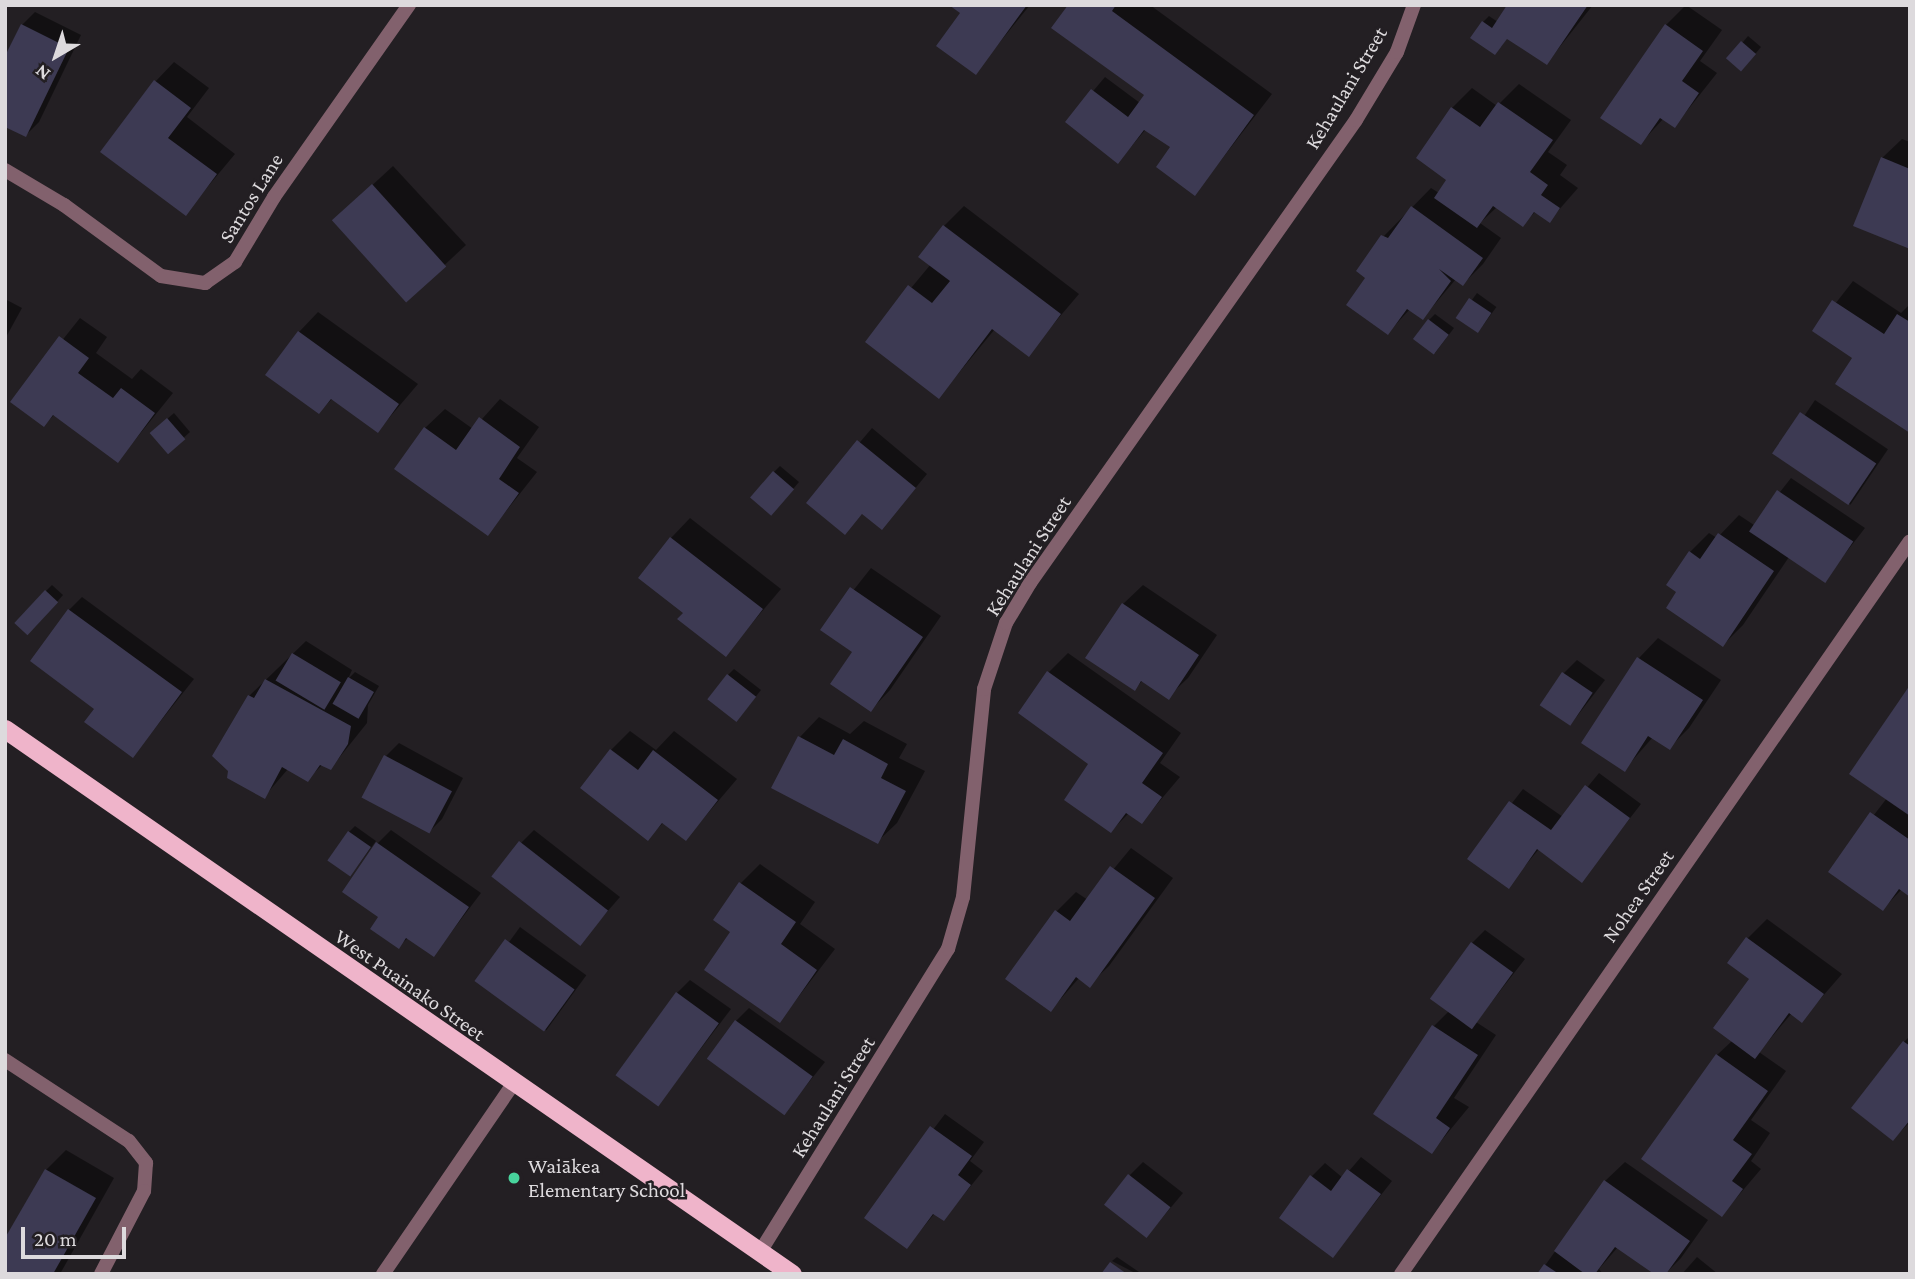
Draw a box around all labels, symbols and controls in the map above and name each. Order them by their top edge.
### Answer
north arrow [21,21,91,91]
street label: Kehaulani Street [1300,22,1392,154]
text: N [31,60,54,85]
street label: Santos Lane [214,149,288,247]
street label: Kehaulani Street [980,491,1076,621]
street label: Nohea Street [1597,845,1679,947]
street label: West Puainako Street [330,924,490,1046]
street label: Kehaulani Street [786,1032,880,1162]
place label: Waiākea Elementary School [528,1153,685,1203]
marker: Waiākea Elementary School [506,1170,522,1186]
scale bar [24,1212,130,1256]
text: 20 m [34,1227,77,1251]

